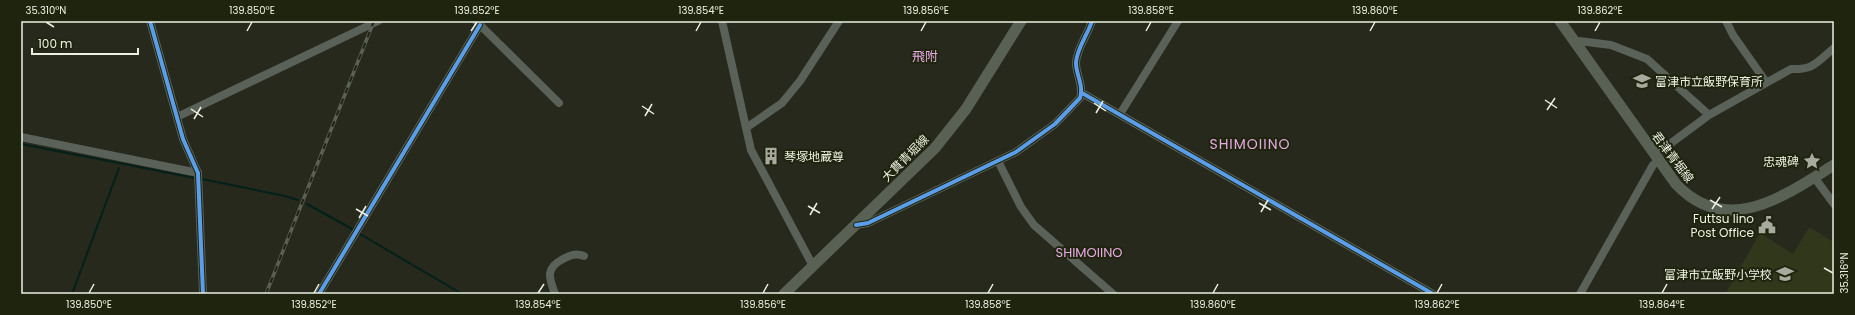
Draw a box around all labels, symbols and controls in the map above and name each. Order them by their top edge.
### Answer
text: 35.310°N [26,3,66,18]
text: 139.850°E [229,3,275,18]
text: 139.852°E [454,3,500,18]
text: 139.854°E [678,3,724,18]
text: 139.856°E [903,3,949,18]
text: 139.858°E [1128,3,1174,18]
text: 139.860°E [1352,3,1398,18]
text: 139.862°E [1577,3,1623,18]
scale bar [32,30,138,56]
text: 100 m [38,35,72,52]
district label: 飛附 [912,47,938,66]
school or university icon: 富津市立飯野保育所 [1632,71,1652,91]
place label: 富津市立飯野保育所 [1655,73,1763,90]
street label: 君津青堀線 [1648,128,1698,186]
street label: 大貫青堀線 [878,131,932,185]
district label: SHIMOIINO [1209,134,1291,154]
building icon: 琴塚地蔵尊 [761,146,781,166]
place label: 琴塚地蔵尊 [784,148,844,165]
place icon: 忠魂碑 [1802,151,1822,171]
place label: 忠魂碑 [1763,153,1799,170]
place label: Futtsu Iino Post Office [1691,210,1754,241]
public building icon: Futtsu Iino Post Office [1757,215,1777,235]
district label: SHIMOIINO [1056,243,1123,262]
text: 35.316°N [1837,253,1852,293]
school or university icon: 富津市立飯野小学校 [1775,264,1795,284]
place label: 富津市立飯野小学校 [1664,266,1772,283]
text: 139.850°E [66,297,112,312]
text: 139.852°E [291,297,337,312]
text: 139.854°E [515,297,561,312]
text: 139.856°E [740,297,786,312]
text: 139.858°E [965,297,1011,312]
text: 139.860°E [1190,297,1236,312]
text: 139.862°E [1414,297,1460,312]
text: 139.864°E [1639,297,1685,312]

